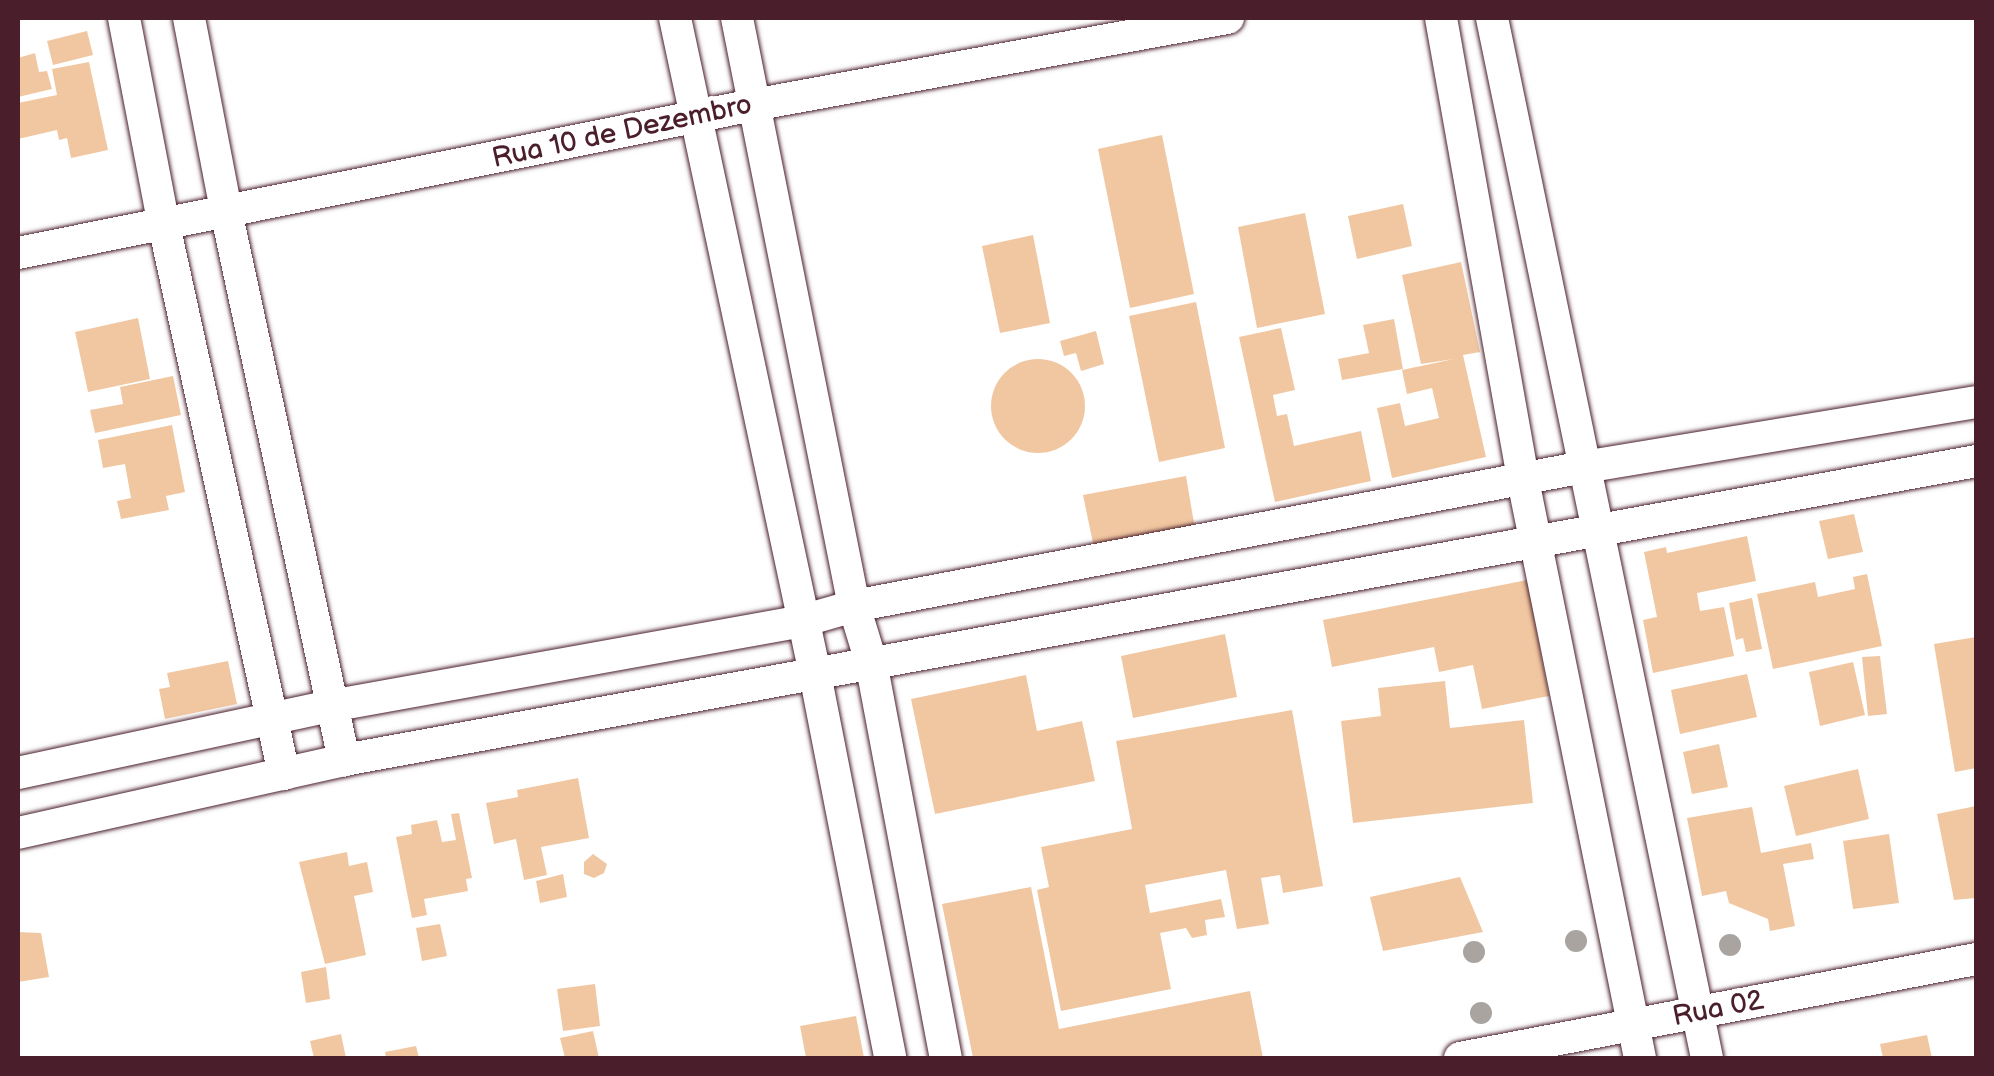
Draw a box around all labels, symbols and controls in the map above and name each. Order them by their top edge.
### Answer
street label: Rua 10 de Dezembro [489,88,755,176]
street label: Rua 02 [1670,984,1766,1034]

